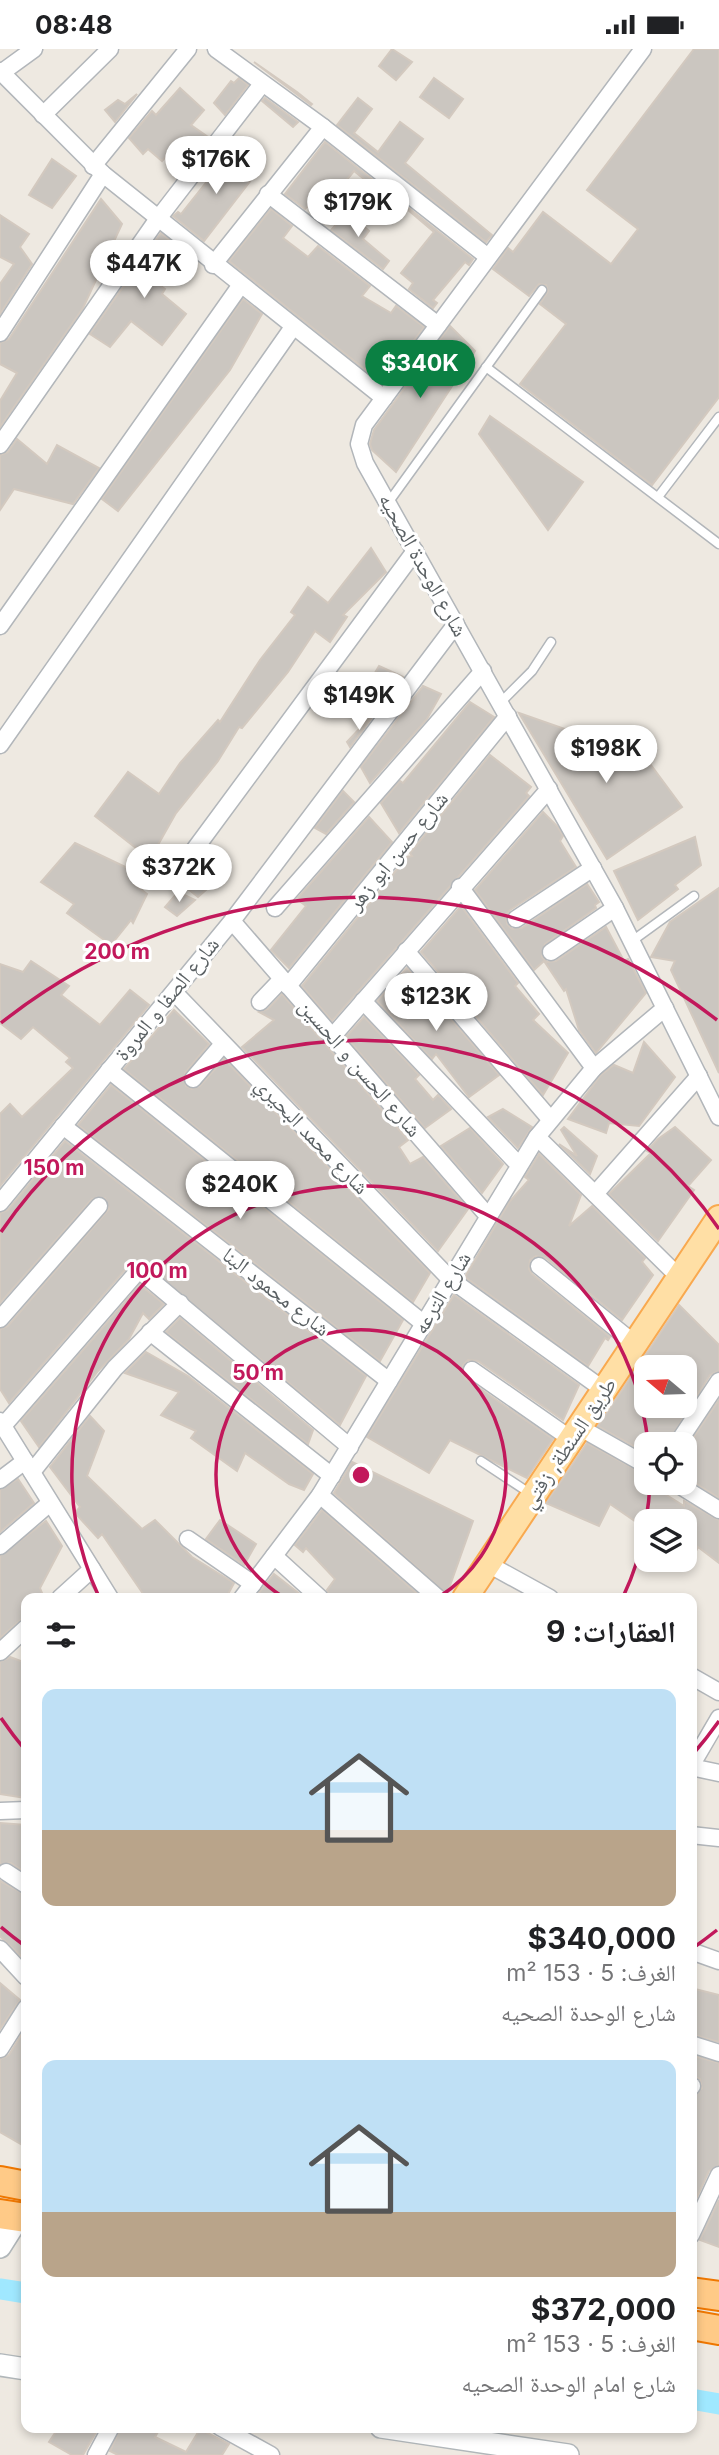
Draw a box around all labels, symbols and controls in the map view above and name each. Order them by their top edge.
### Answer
text: 08:48 [35,9,113,40]
pin: $176K [167,137,265,196]
text: $176K [181,145,251,173]
pin: $179K [309,179,407,239]
text: $179K [323,188,393,216]
pin: $447K [95,240,193,300]
text: $447K [106,249,182,277]
pin: $340K [371,341,469,400]
text: $340K [381,349,459,377]
street label: شارع الوحدة الصحيه [373,489,473,641]
pin: $149K [310,673,408,732]
text: $149K [323,681,395,709]
pin: $198K [557,725,655,785]
text: $198K [570,734,642,762]
street label: شارع حسن ابو زهر [342,786,454,916]
pin: $372K [130,845,228,904]
text: $372K [142,853,216,881]
street label: شارع الصفا و المروة [109,932,225,1066]
text: 200 m [84,939,150,964]
pin: $123K [387,974,485,1033]
text: $123K [401,982,471,1010]
street label: شارع الحسن و الحسين [293,994,427,1142]
street label: شارع محمد البحيري [247,1072,374,1202]
text: 150 m [24,1155,84,1180]
pin: $240K [191,1161,289,1221]
text: $240K [202,1170,278,1198]
street label: شارع محمود البنا [217,1242,335,1342]
street label: شارع الترعه [407,1247,477,1339]
text: 100 m [126,1258,188,1283]
north arrow [634,1355,696,1417]
map controls [634,1355,697,1572]
text: 50 m [232,1360,284,1385]
street label: طريق السنطة, زفتي [516,1373,625,1515]
button: locate [634,1432,697,1495]
centre of rings [349,1463,373,1487]
button: layers [634,1509,697,1572]
text: العقارات: 9 [546,1613,676,1649]
icon: filters [42,1616,80,1654]
icon: home [296,1735,422,1861]
text: $340,000 [528,1920,676,1956]
text: الغرف: 5 · 153 m² [506,1959,676,1987]
text: شارع الوحدة الصحيه [501,1999,676,2027]
icon: home [296,2106,422,2232]
text: $372,000 [531,2291,676,2327]
text: الغرف: 5 · 153 m² [506,2330,676,2358]
text: شارع امام الوحدة الصحيه [462,2370,676,2398]

